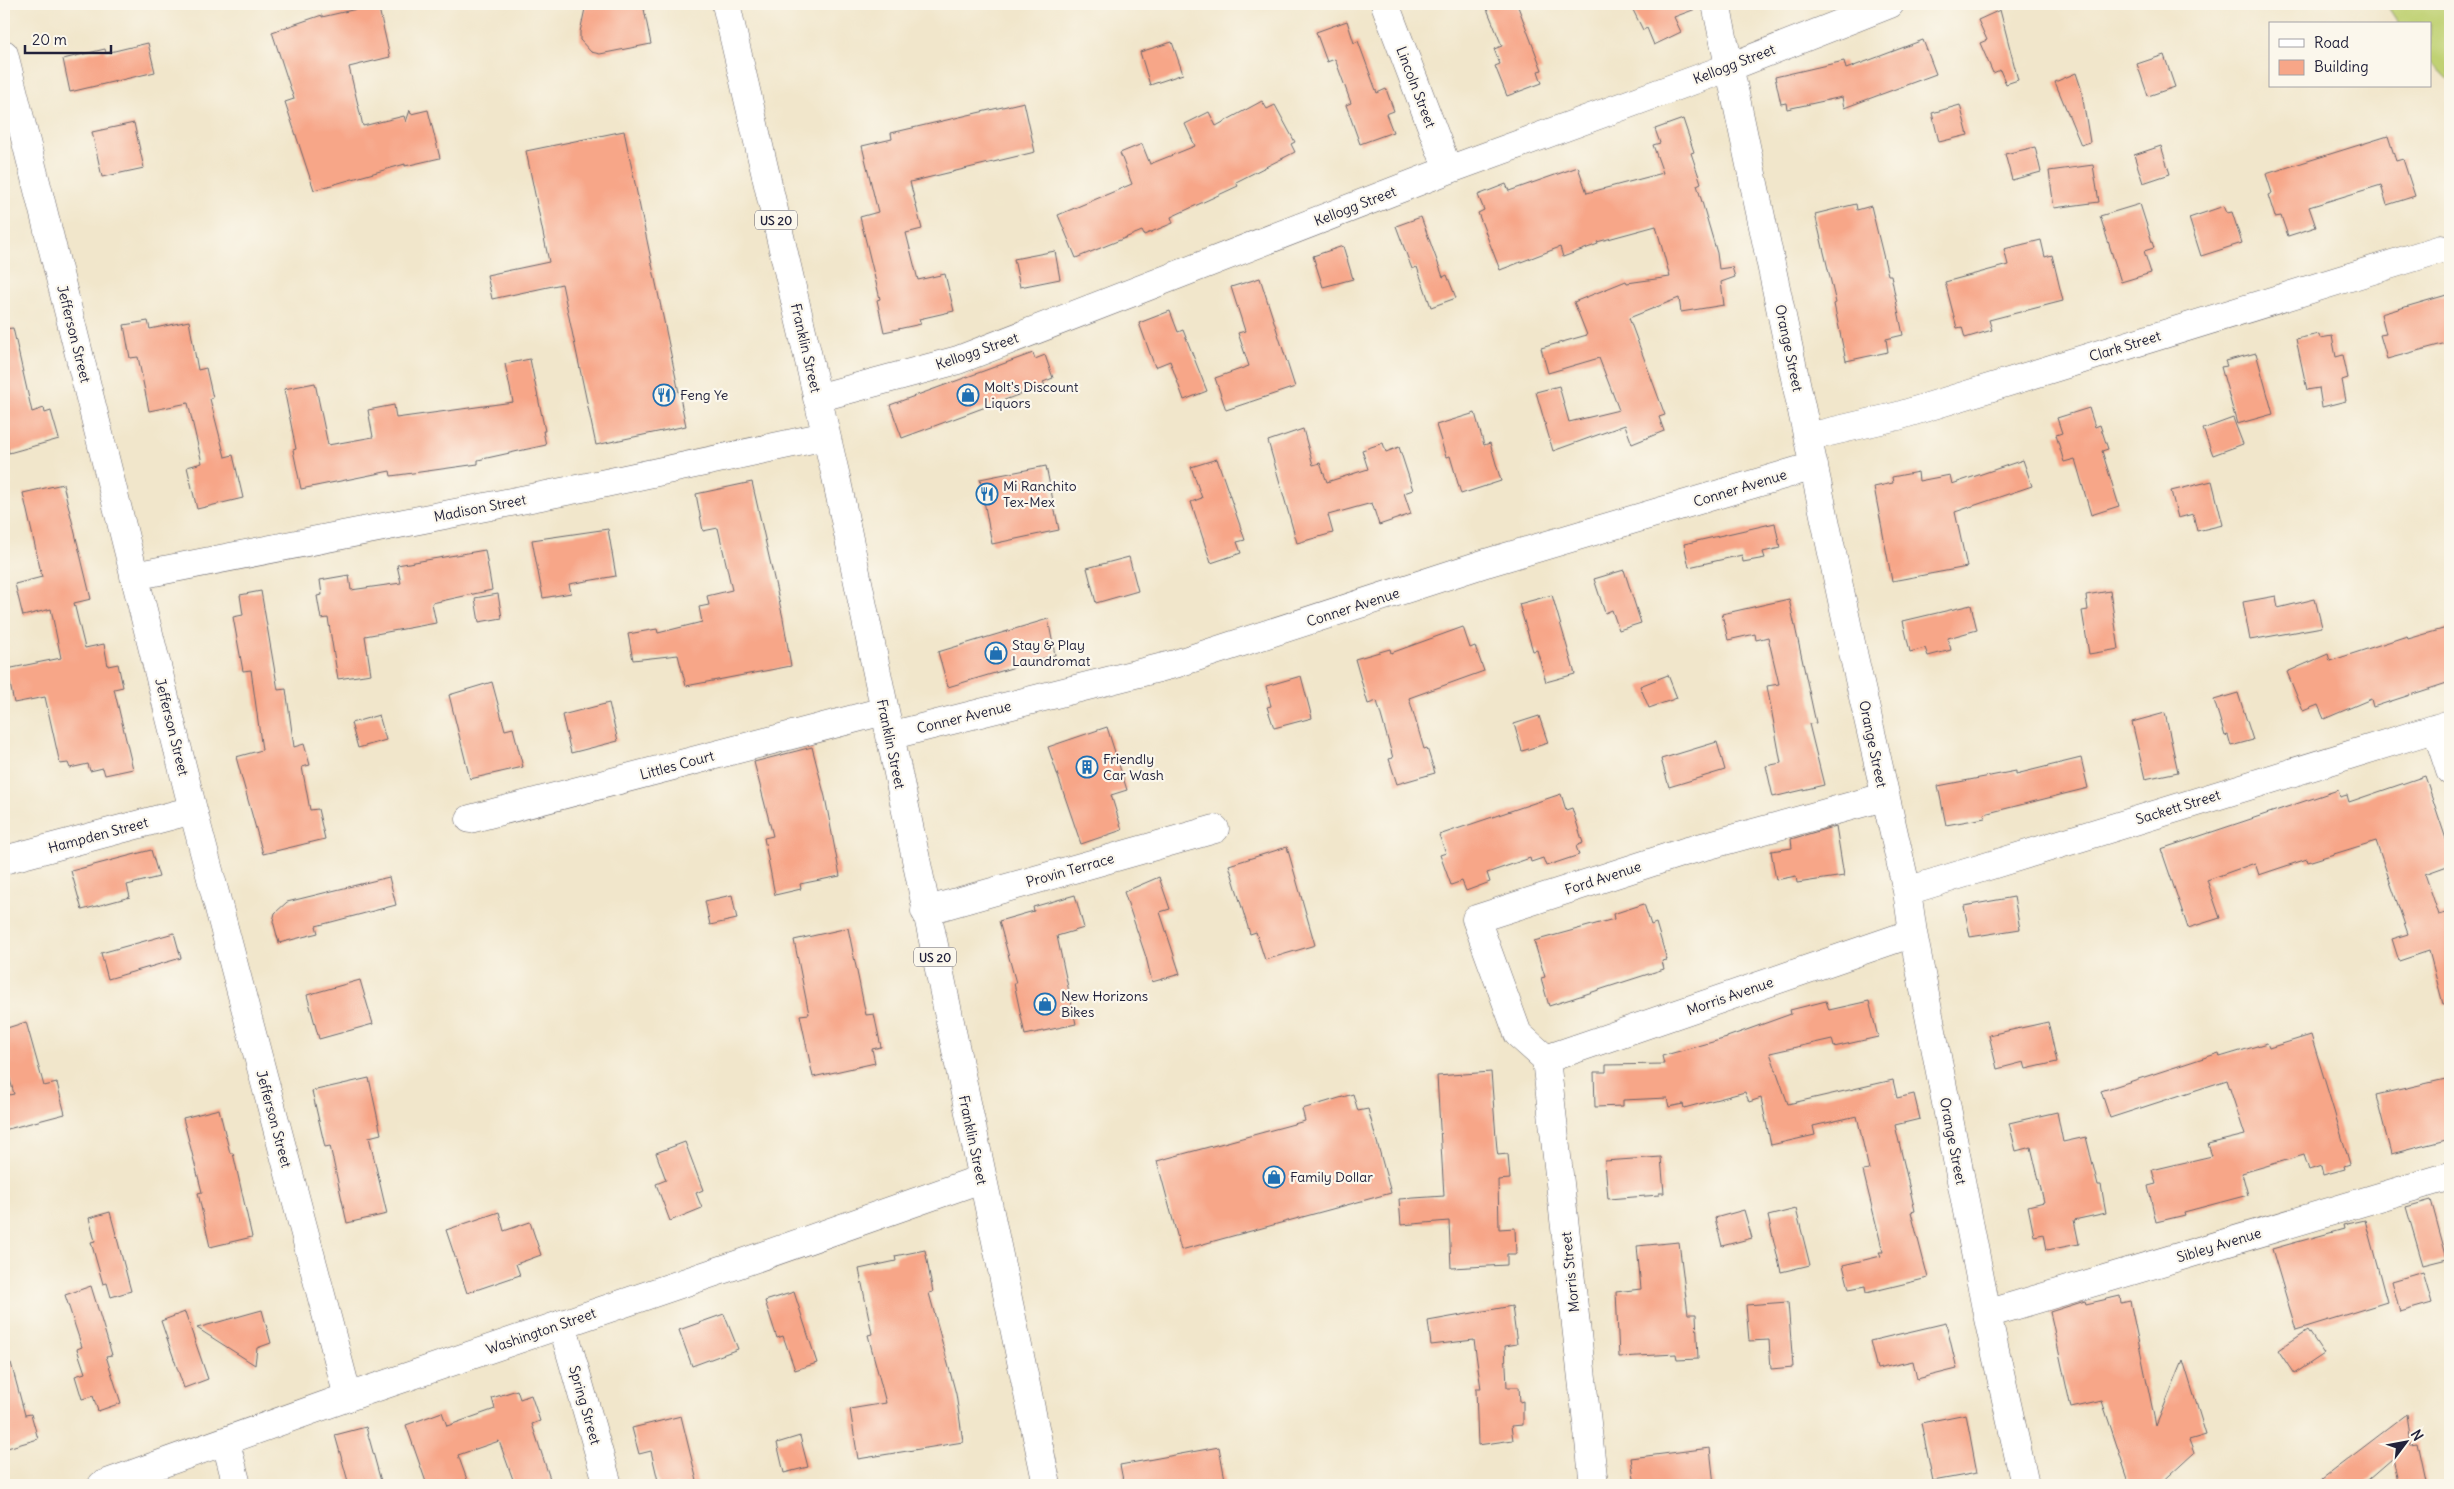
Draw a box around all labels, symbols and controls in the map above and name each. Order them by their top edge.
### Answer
scale bar [25,22,111,54]
legend [2269,22,2432,88]
text: 20 m [32,30,67,49]
text: Road [2314,33,2349,52]
street label: Kellogg Street [1690,40,1778,88]
street label: Lincoln Street [1392,44,1440,130]
text: Building [2314,57,2369,76]
street label: Kellogg Street [1311,182,1399,230]
road number: US 20 [755,210,797,230]
street label: Jefferson Street [53,283,95,385]
street label: Franklin Street [787,302,825,395]
street label: Orange Street [1771,303,1807,393]
street label: Clark Street [2087,327,2163,365]
street label: Kellogg Street [933,328,1021,374]
place label: Molt's Discount Liquors [984,378,1079,412]
restaurant icon: Feng Ye [652,383,676,407]
shop icon: Molt's Discount Liquors [956,383,980,407]
place label: Feng Ye [680,386,728,404]
street label: Conner Avenue [1691,465,1789,511]
place label: Mi Ranchito Tex-Mex [1003,477,1077,511]
restaurant icon: Mi Ranchito Tex-Mex [975,482,999,506]
street label: Madison Street [432,490,528,526]
street label: Conner Avenue [1304,584,1402,630]
place label: Stay & Play Laundromat [1012,636,1091,670]
shop icon: Stay & Play Laundromat [984,641,1008,665]
street label: Jefferson Street [151,676,193,778]
street label: Conner Avenue [915,697,1013,737]
street label: Franklin Street [873,698,909,791]
street label: Orange Street [1855,699,1891,789]
street label: Littles Court [638,746,716,784]
place label: Friendly Car Wash [1103,750,1164,784]
building icon: Friendly Car Wash [1075,755,1099,779]
street label: Sackett Street [2134,786,2223,828]
street label: Hampden Street [46,813,150,857]
street label: Provin Terrace [1024,849,1116,891]
street label: Ford Avenue [1563,857,1643,899]
road number: US 20 [914,948,956,966]
street label: Morris Avenue [1684,973,1776,1019]
place label: New Horizons Bikes [1061,987,1148,1021]
shop icon: New Horizons Bikes [1033,992,1057,1016]
street label: Jefferson Street [252,1068,296,1170]
street label: Franklin Street [955,1094,991,1187]
street label: Orange Street [1936,1096,1970,1186]
shop icon: Family Dollar [1262,1165,1286,1189]
place label: Family Dollar [1290,1168,1373,1186]
street label: Sibley Avenue [2175,1224,2263,1266]
street label: Morris Street [1557,1231,1583,1313]
street label: Washington Street [484,1304,599,1358]
street label: Spring Street [565,1363,605,1447]
north arrow [2382,1416,2432,1466]
text: N [2407,1426,2427,1444]

